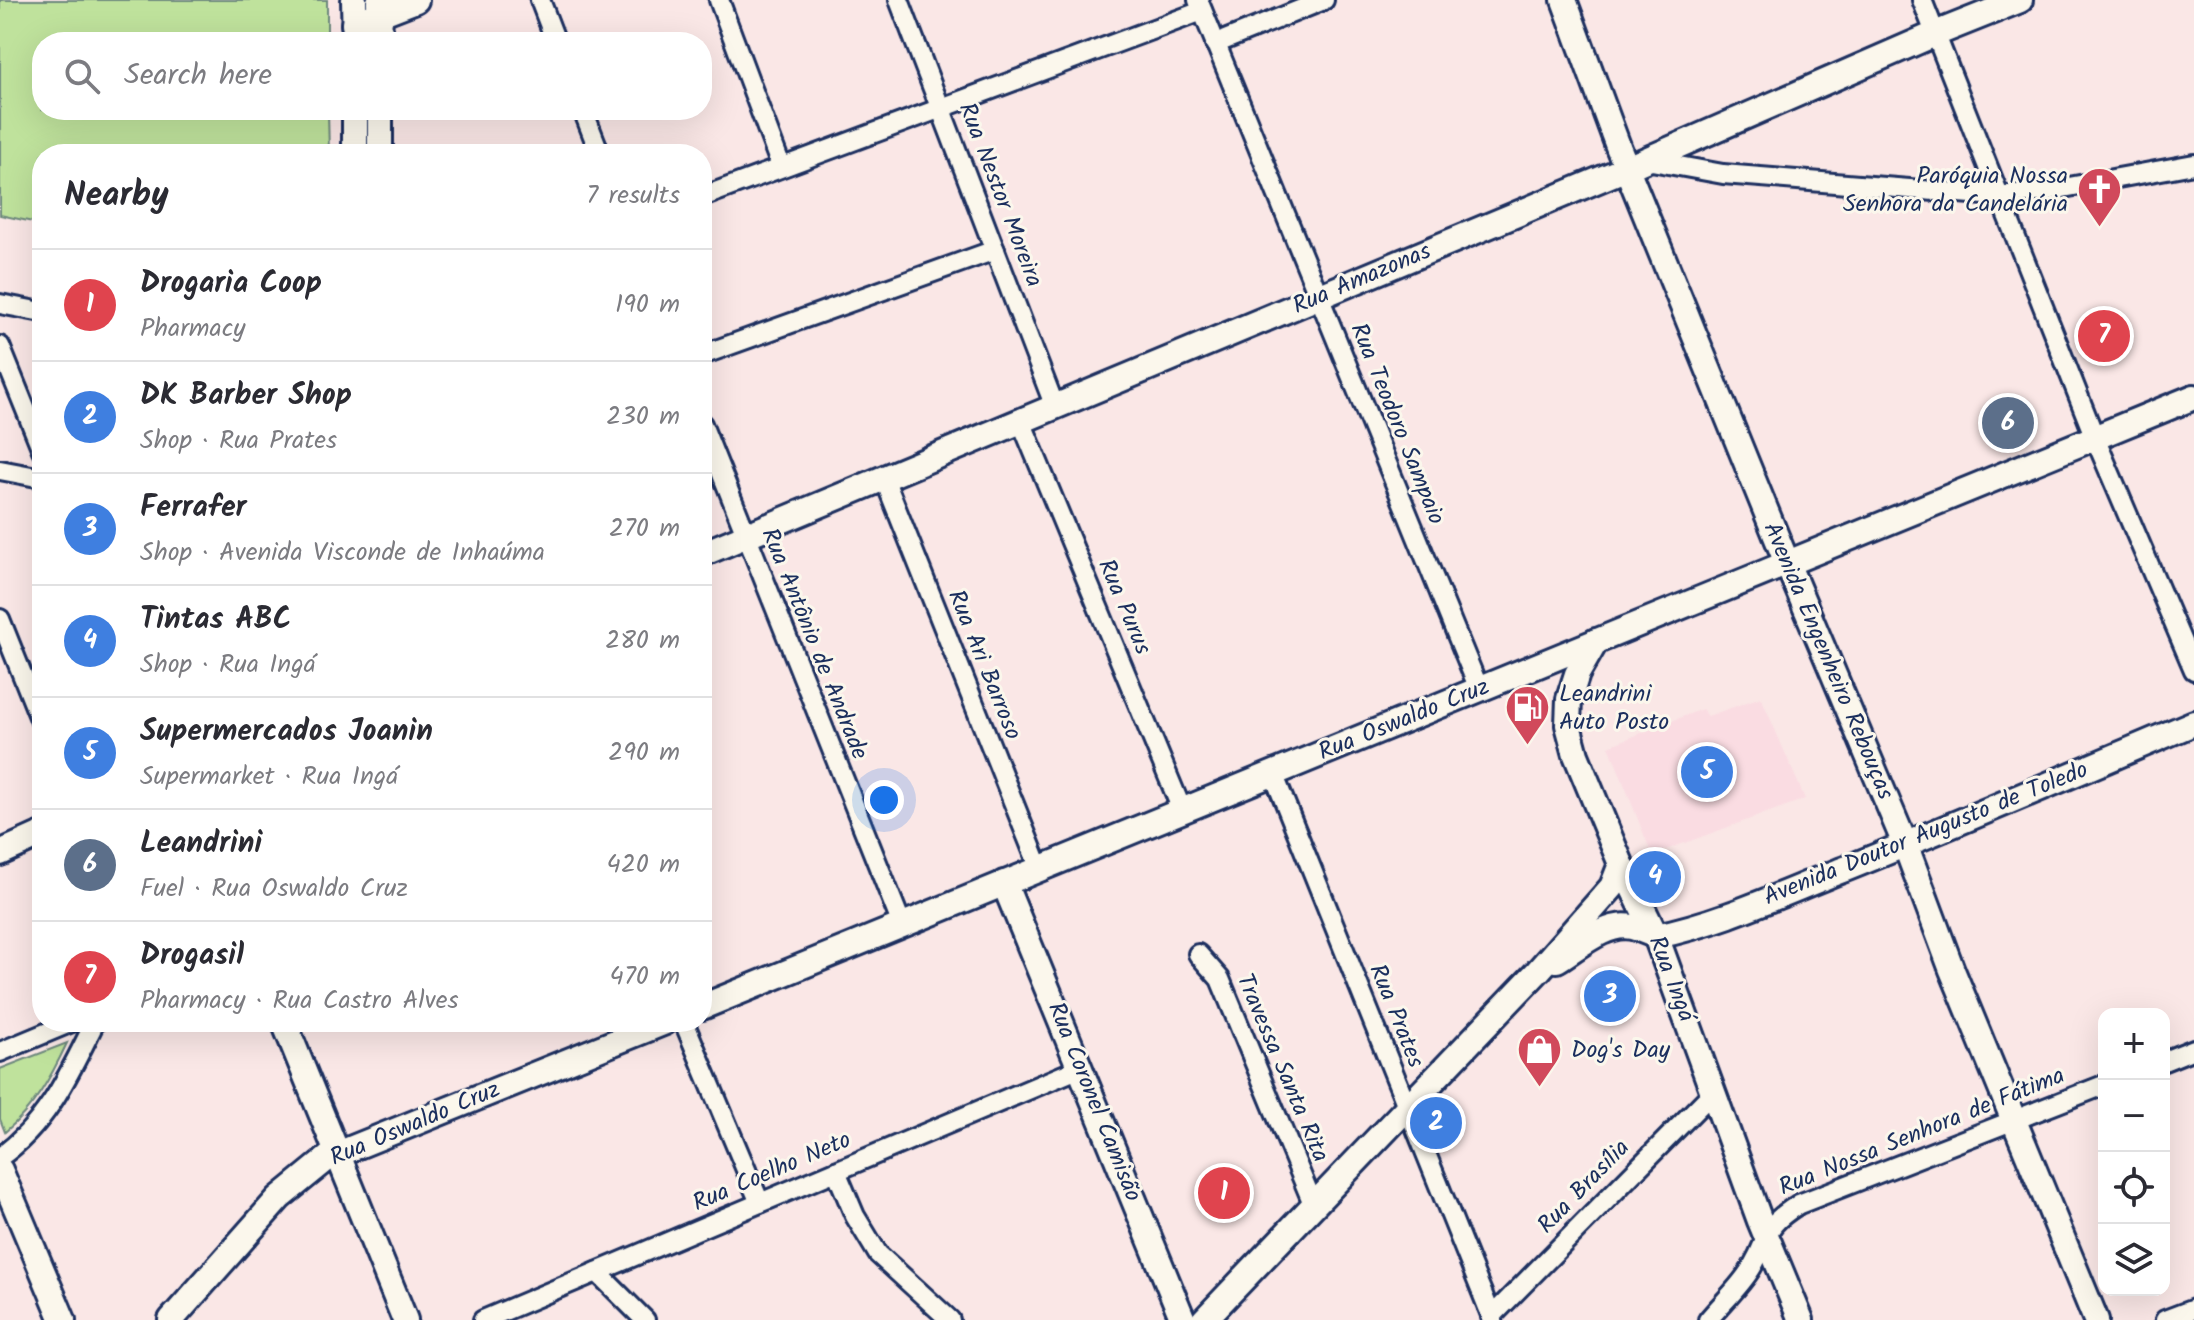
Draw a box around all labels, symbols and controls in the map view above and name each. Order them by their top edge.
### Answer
search box [32,32,712,120]
text: Search here [124,52,272,100]
icon: search [60,54,104,98]
street label: Rua Nestor Moreira [947,97,1053,293]
place label: Paróquia Nossa Senhora da Candelária [1843,157,2068,224]
church icon: Paróquia Nossa Senhora da Candelária [2075,166,2123,229]
text: Nearby [64,169,169,223]
text: 7 results [586,175,680,217]
street label: Rua Amazonas [1287,232,1437,326]
text: Drogaria Coop [140,260,322,308]
text: 1 [86,284,94,326]
text: 190 m [615,284,680,326]
pin: 7 [2078,306,2130,366]
text: Pharmacy [140,308,246,350]
street label: Rua Teodoro Sampaio [1339,317,1455,531]
text: DK Barber Shop [140,372,352,420]
pin: 6 [1982,393,2034,453]
text: 2 [82,396,98,438]
text: 230 m [606,396,680,438]
text: Shop · Rua Prates [140,420,337,462]
text: Ferrafer [140,484,246,532]
text: 3 [83,508,97,550]
text: 270 m [609,508,680,550]
street label: Avenida Engenheiro Rebouças [1752,516,1904,806]
street label: Rua Antônio de Andrade [750,522,878,766]
text: Shop · Avenida Visconde de Inhaúma [140,532,545,574]
street label: Rua Purus [1086,553,1162,661]
street label: Rua Ari Barroso [936,584,1032,746]
text: Tintas ABC [140,596,291,644]
text: 4 [83,620,97,662]
text: 280 m [605,620,680,662]
text: Shop · Rua Ingá [140,644,316,686]
street label: Rua Oswaldo Cruz [1313,668,1495,772]
place label: Leandrini Auto Posto [1559,675,1669,742]
fuel station icon: Leandrini Auto Posto [1504,684,1552,747]
text: Supermercados Joanin [140,708,433,756]
text: 5 [83,732,97,774]
text: 290 m [608,732,680,774]
pin: 5 [1681,742,1733,802]
street label: Avenida Doutor Augusto de Toledo [1758,751,2094,917]
text: Supermarket · Rua Ingá [140,756,398,798]
your location [864,780,904,820]
text: Leandrini [140,820,262,868]
text: 6 [83,844,97,886]
text: 420 m [606,844,680,886]
pin: 4 [1629,847,1681,907]
text: Fuel · Rua Oswaldo Cruz [140,868,408,910]
street label: Rua Ingá [1637,930,1706,1030]
text: Drogasil [140,932,244,980]
text: 7 [84,956,96,998]
text: 470 m [610,956,680,998]
street label: Rua Prates [1358,958,1434,1074]
pin: 3 [1584,966,1636,1026]
street label: Travessa Santa Rita [1225,968,1339,1168]
text: Pharmacy · Rua Castro Alves [140,980,458,1022]
street label: Rua Coronel Camisão [1036,996,1152,1208]
map controls [2098,1008,2170,1296]
button: + [2098,1008,2170,1080]
shop icon: Dog's Day [1516,1026,1564,1089]
place label: Dog's Day [1571,1031,1671,1070]
street label: Rua Nossa Senhora de Fátima [1773,1057,2071,1207]
street label: Rua Oswaldo Cruz [324,1071,506,1177]
button: − [2098,1080,2170,1152]
pin: 2 [1410,1093,1462,1153]
street label: Rua Coelho Neto [687,1121,857,1223]
street label: Rua Brasília [1528,1130,1640,1244]
button: locate [2098,1152,2170,1224]
pin: 1 [1198,1163,1250,1223]
button: layers [2098,1224,2170,1296]

